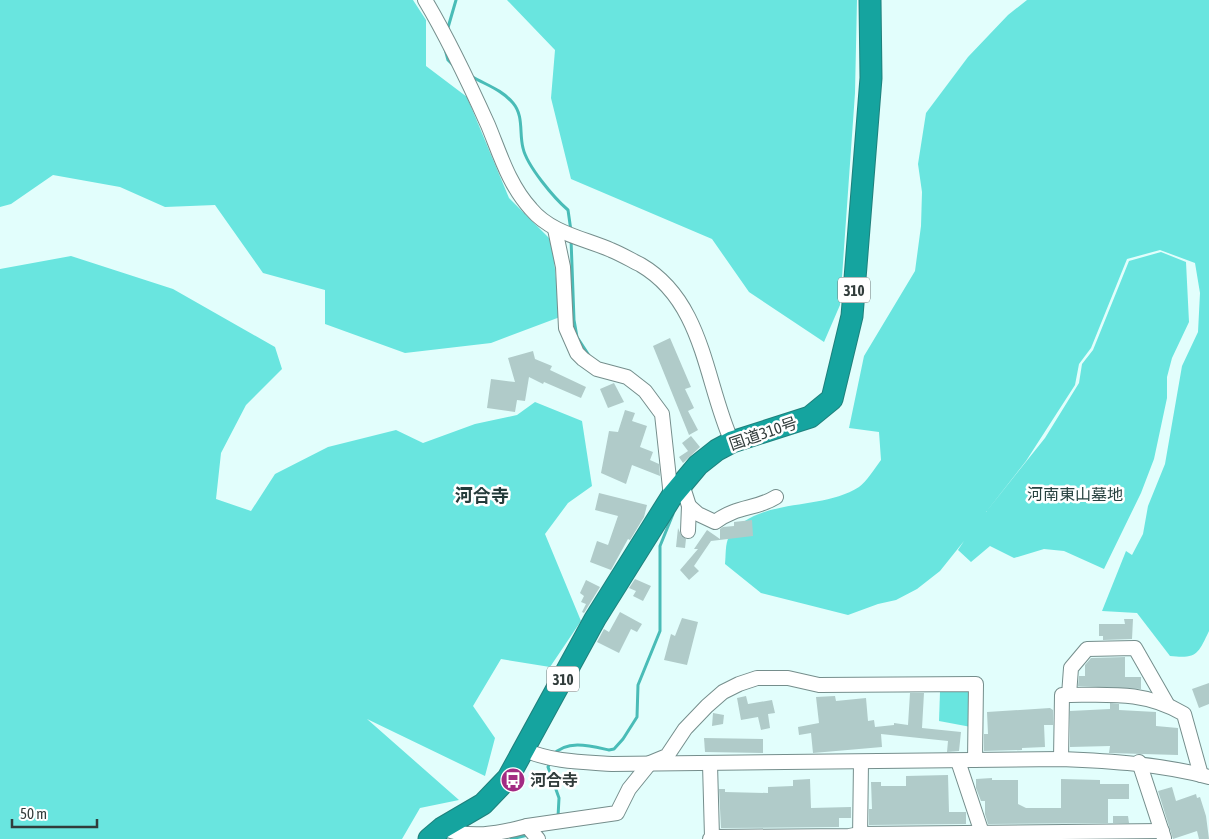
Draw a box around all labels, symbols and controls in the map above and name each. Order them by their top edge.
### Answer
road number: 310 [838,278,870,302]
street label: 国道310号 [727,413,799,453]
district label: 河合寺 [455,485,509,506]
park label: 河南東山墓地 [1027,485,1123,503]
road number: 310 [547,666,579,692]
bus stop icon: 河合寺 [500,767,526,793]
place label: 河合寺 [530,771,578,789]
scale bar [12,796,98,828]
text: 50 m [20,805,47,822]

